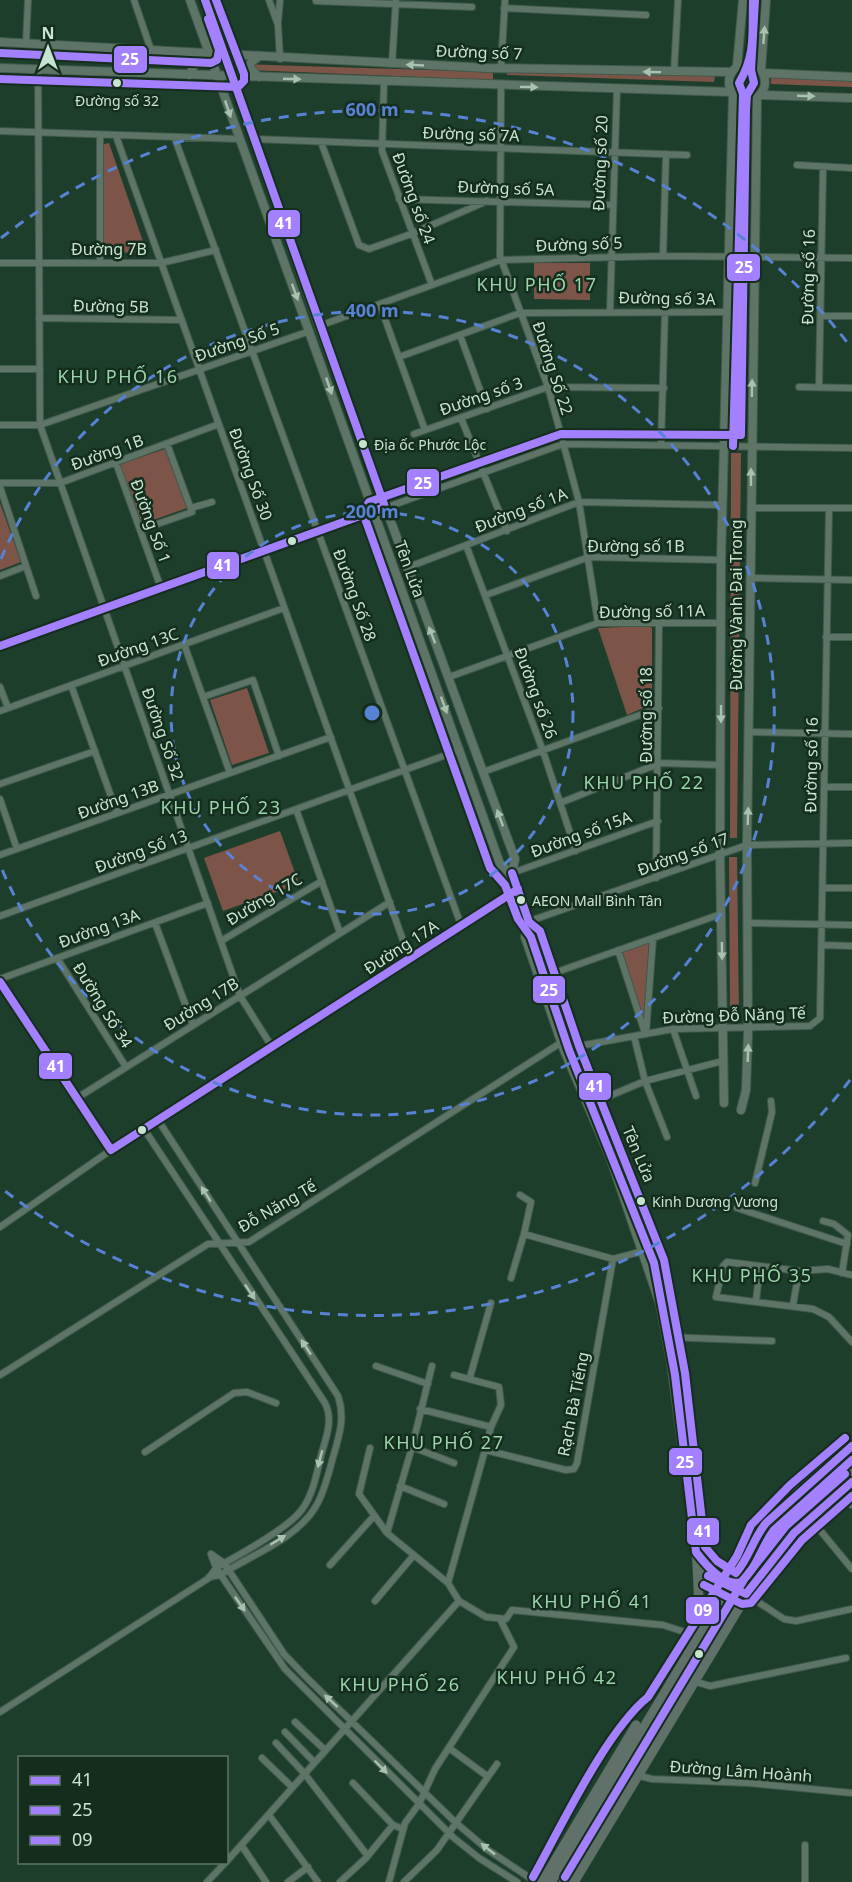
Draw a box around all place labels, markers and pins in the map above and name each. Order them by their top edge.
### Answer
marker: Đường số 32 [111,77,123,89]
place label: Đường số 32 [75,91,159,110]
place label: Địa ốc Phước Lộc [374,435,487,454]
marker: Địa ốc Phước Lộc [357,438,369,450]
unlabelled marker [286,535,298,547]
centre of rings [362,703,382,723]
place label: AEON Mall Bình Tân [532,891,662,910]
marker: AEON Mall Bình Tân [515,894,527,906]
unlabelled marker [136,1124,148,1136]
place label: Kinh Dương Vương [652,1192,778,1211]
marker: Kinh Dương Vương [635,1195,647,1207]
unlabelled marker [693,1648,705,1660]

